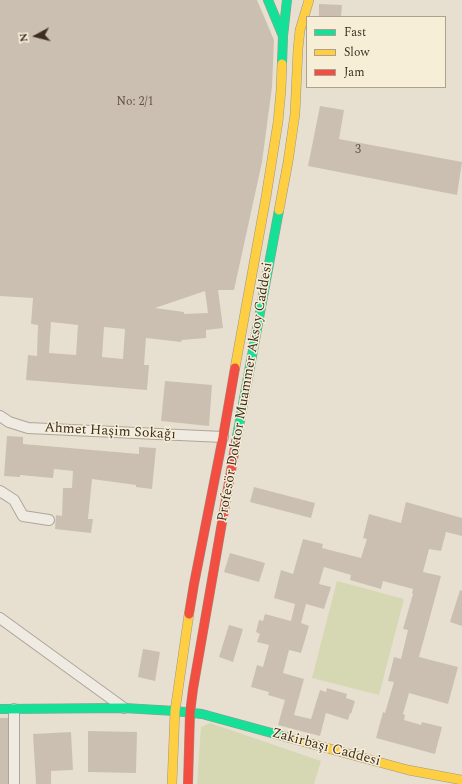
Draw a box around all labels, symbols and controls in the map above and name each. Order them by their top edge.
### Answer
north arrow [16,16,56,56]
legend [306,16,446,88]
text: Fast [344,23,366,42]
text: N [15,32,33,43]
text: Slow [344,43,369,62]
text: Jam [344,63,365,82]
house number: No: 2/1 [117,96,153,110]
house number: 3 [355,144,361,158]
street label: Profesör Doktor Muammer Aksoy Caddesi [215,261,277,523]
street label: Ahmet Haşim Sokağı [44,420,176,444]
street label: Zakirbaşı Caddesi [270,725,382,771]

